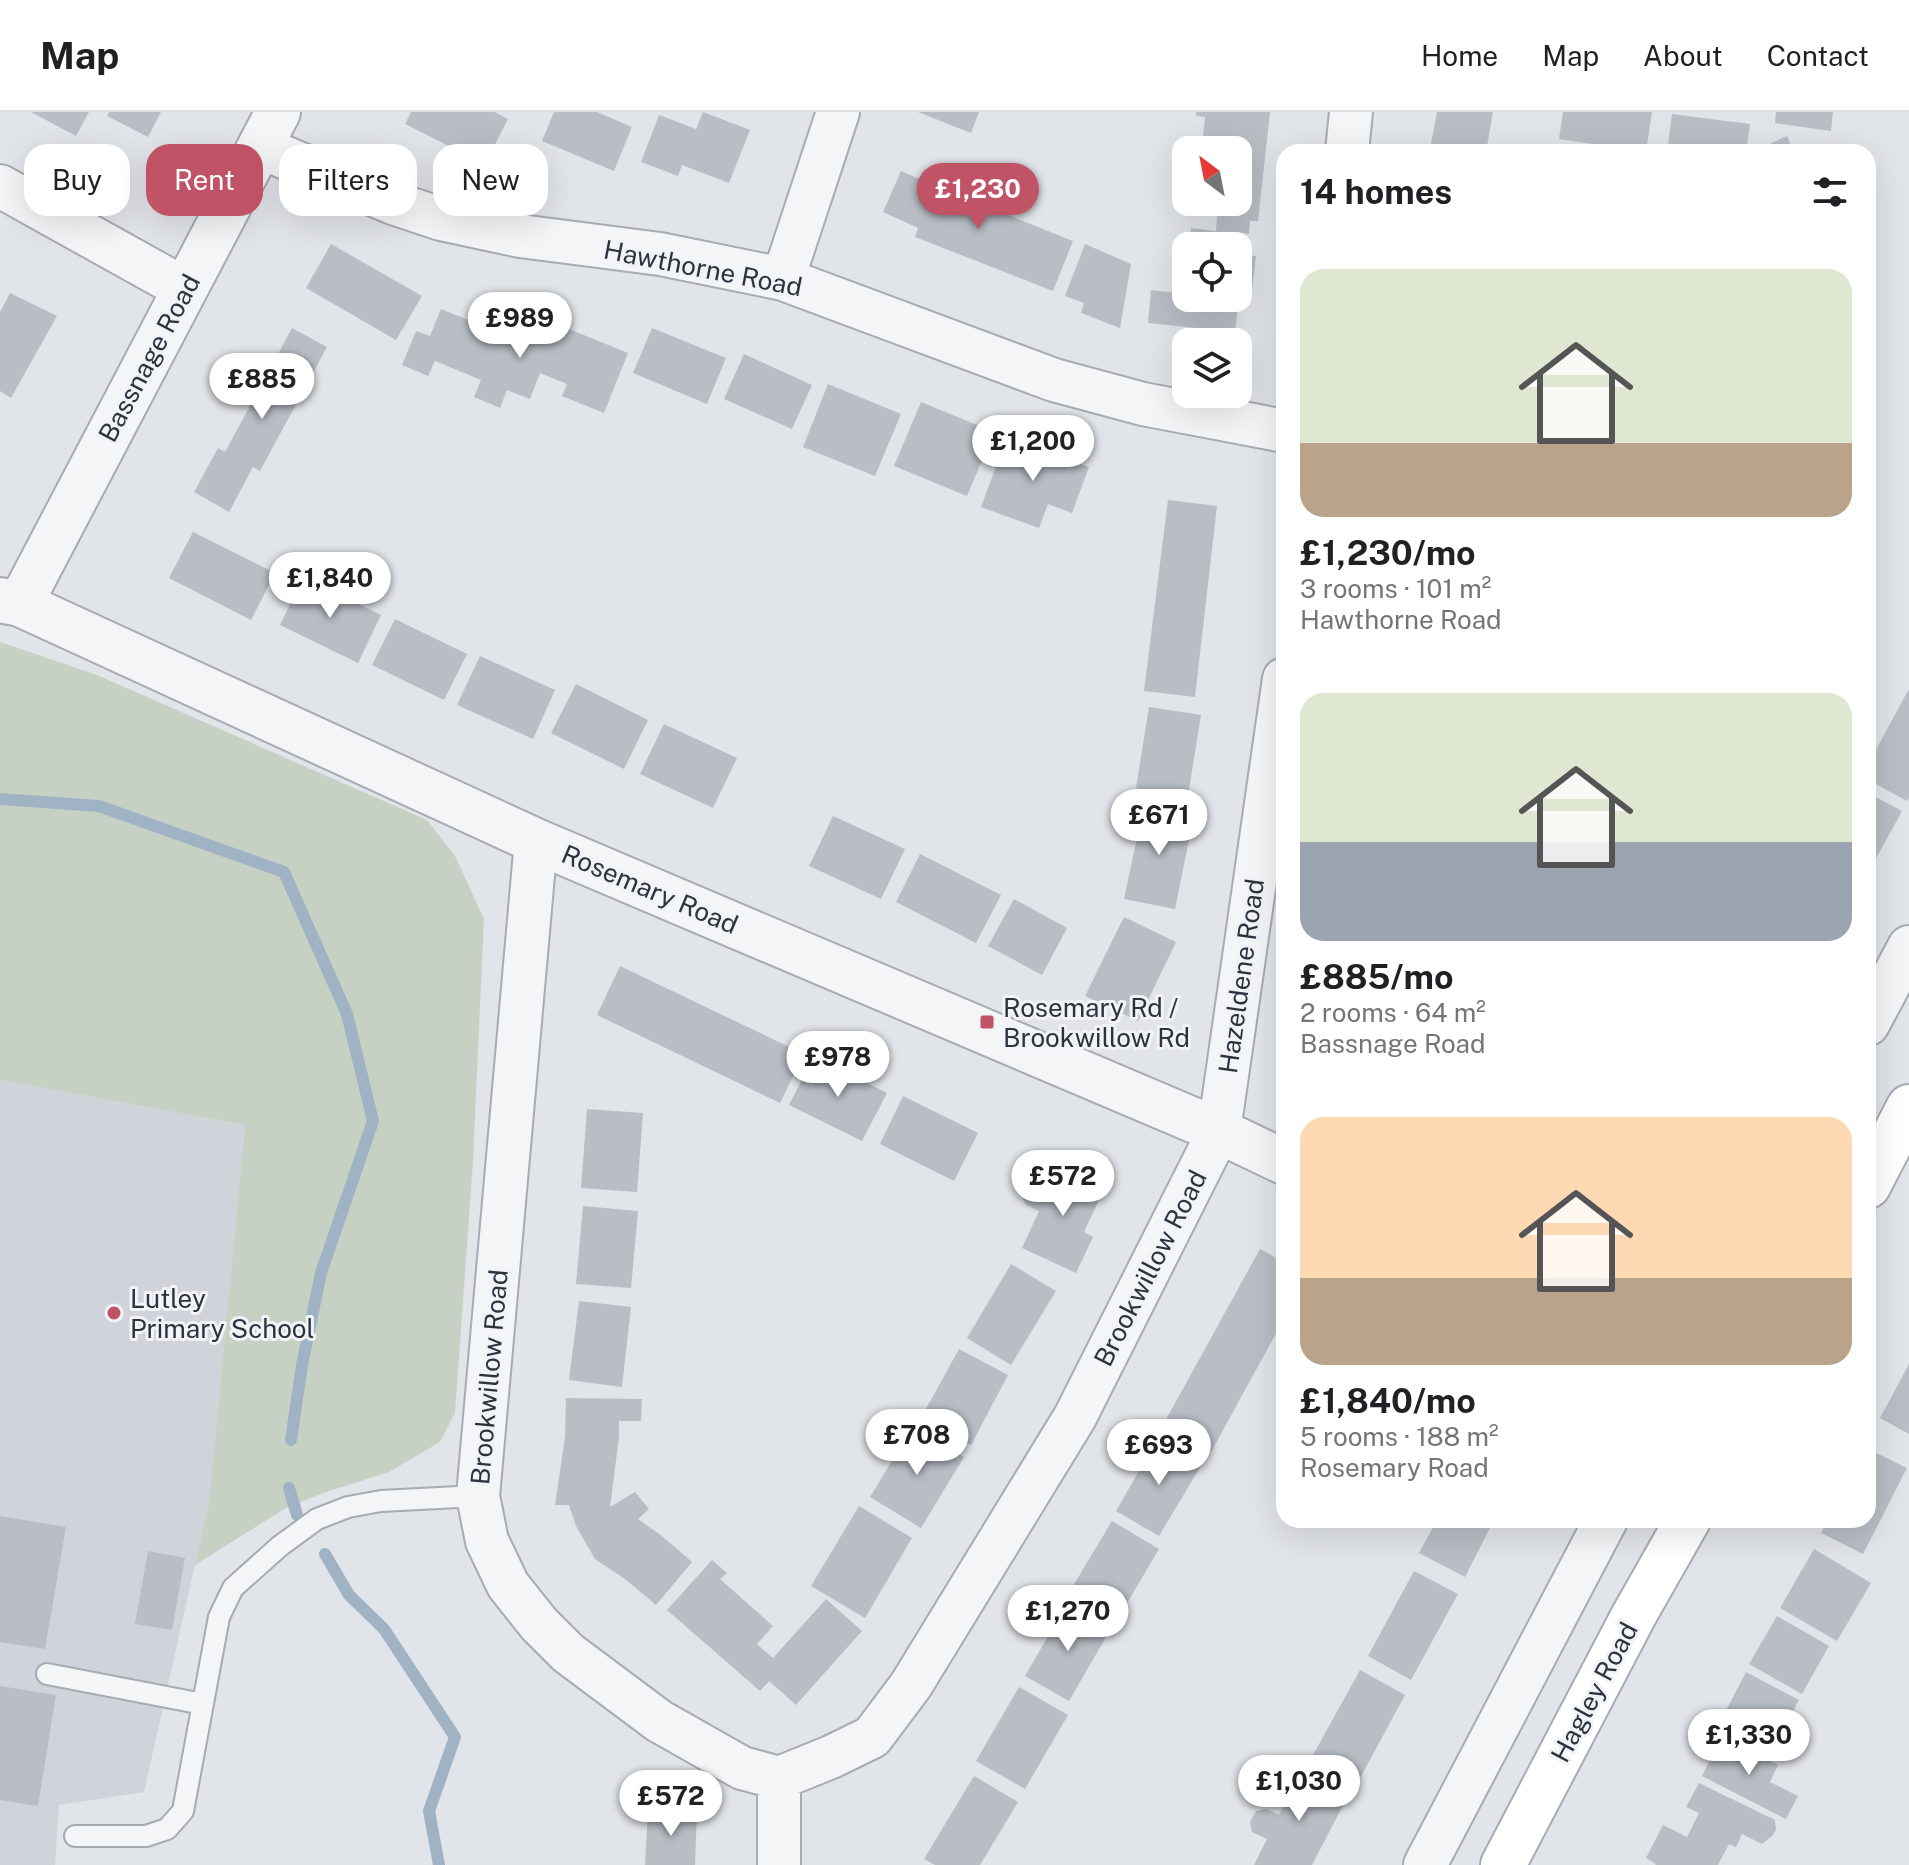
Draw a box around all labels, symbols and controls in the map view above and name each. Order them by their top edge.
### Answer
text: Map [40,33,119,78]
text: Home [1421,39,1498,72]
text: Map [1542,39,1599,72]
text: About [1643,39,1723,72]
text: Contact [1767,39,1869,72]
north arrow [1172,136,1252,216]
map controls [1172,136,1252,408]
chip: Buy [24,144,130,216]
chip: Rent [146,144,263,216]
chip: Filters [279,144,417,216]
chip: New [433,144,548,216]
pin: £1,230 [913,163,1043,231]
icon: filters [1808,170,1852,214]
text: 14 homes [1300,172,1452,212]
text: £1,230 [935,173,1021,204]
button: locate [1172,232,1252,312]
street label: Hawthorne Road [601,234,805,302]
street label: Bassnage Road [92,269,206,447]
pin: £989 [473,292,567,360]
text: £989 [486,302,554,333]
icon: home [1504,321,1648,465]
button: layers [1172,328,1252,408]
pin: £885 [215,353,309,421]
text: £885 [227,363,297,394]
pin: £1,200 [968,415,1098,483]
text: £1,200 [990,425,1076,456]
text: £1,230/mo [1300,533,1476,573]
pin: £1,840 [265,552,395,620]
text: £1,840 [287,562,373,593]
text: 3 rooms · 101 m² [1300,573,1491,604]
text: Hawthorne Road [1300,604,1502,635]
icon: home [1504,745,1648,889]
pin: £671 [1112,789,1206,857]
text: £671 [1128,799,1190,830]
street label: Rosemary Road [557,838,743,940]
street label: Hazeldene Road [1212,877,1270,1075]
text: £885/mo [1300,957,1453,997]
place label: Rosemary Rd / Brookwillow Rd [1003,992,1190,1053]
text: 2 rooms · 64 m² [1300,997,1486,1028]
marker: Rosemary Rd / Brookwillow Rd [978,1013,996,1031]
text: Bassnage Road [1300,1028,1486,1059]
pin: £978 [791,1031,885,1099]
text: £978 [804,1041,872,1072]
pin: £572 [1016,1150,1110,1218]
text: £572 [1029,1160,1097,1191]
street label: Brookwillow Road [1087,1165,1213,1371]
icon: home [1504,1169,1648,1313]
street label: Brookwillow Road [464,1268,514,1486]
place label: Lutley Primary School [130,1283,314,1344]
marker: Lutley Primary School [105,1304,123,1322]
text: £1,840/mo [1300,1381,1476,1421]
pin: £708 [870,1409,964,1477]
text: £708 [883,1419,951,1450]
pin: £693 [1112,1419,1206,1487]
text: 5 rooms · 188 m² [1300,1421,1499,1452]
text: £693 [1125,1429,1193,1460]
text: Rosemary Road [1300,1452,1489,1483]
pin: £1,270 [1003,1585,1133,1653]
text: £1,270 [1026,1595,1111,1626]
street label: Hagley Road [1544,1617,1644,1767]
pin: £1,330 [1684,1709,1814,1777]
text: £1,330 [1706,1719,1792,1750]
pin: £1,030 [1234,1755,1364,1823]
text: £1,030 [1256,1765,1342,1796]
pin: £572 [624,1770,718,1838]
text: £572 [637,1780,705,1811]

